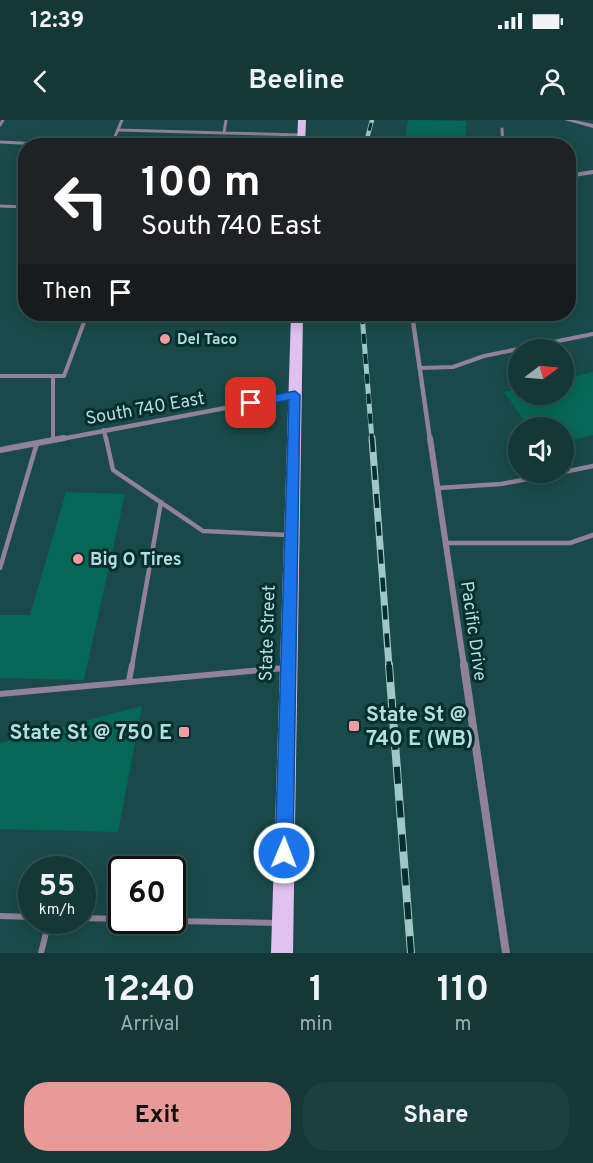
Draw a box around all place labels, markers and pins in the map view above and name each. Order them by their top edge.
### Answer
place label: Del Taco [177,331,237,350]
marker: Del Taco [158,332,172,346]
pin [225,377,276,428]
place label: Big O Tires [90,549,182,572]
marker: Big O Tires [71,552,85,566]
place label: State St @ 740 E (WB) [366,702,473,753]
marker: State St @ 740 E (WB) [347,719,361,733]
place label: State St @ 750 E [10,720,172,747]
marker: State St @ 750 E [177,725,191,739]

